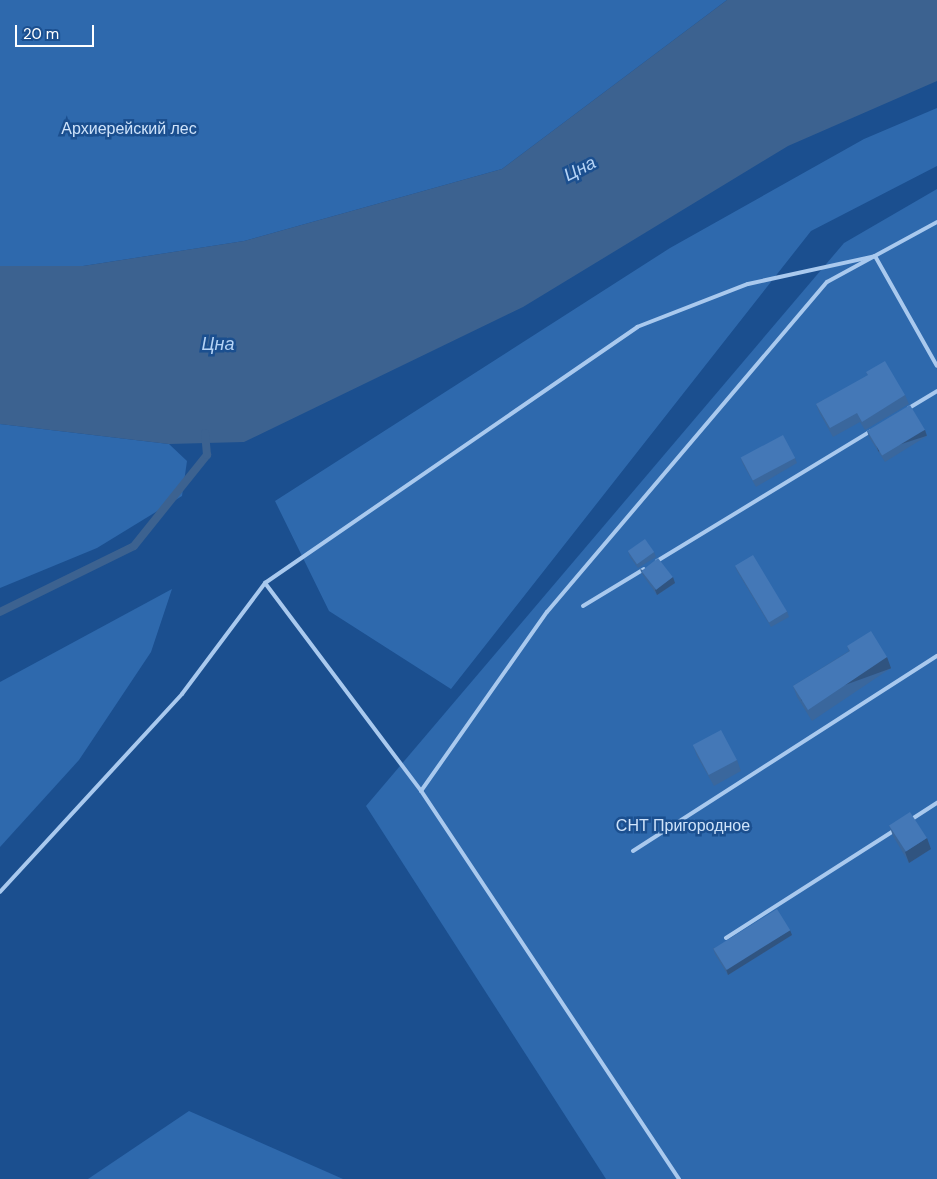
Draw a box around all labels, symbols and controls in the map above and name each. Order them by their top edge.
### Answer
scale bar [18,15,96,47]
text: 20 m [23,24,59,44]
park label: Архиерейский лес [61,119,197,139]
water label: Цна [560,152,600,186]
water label: Цна [201,333,235,355]
park label: СНТ Пригородное [616,816,750,836]

